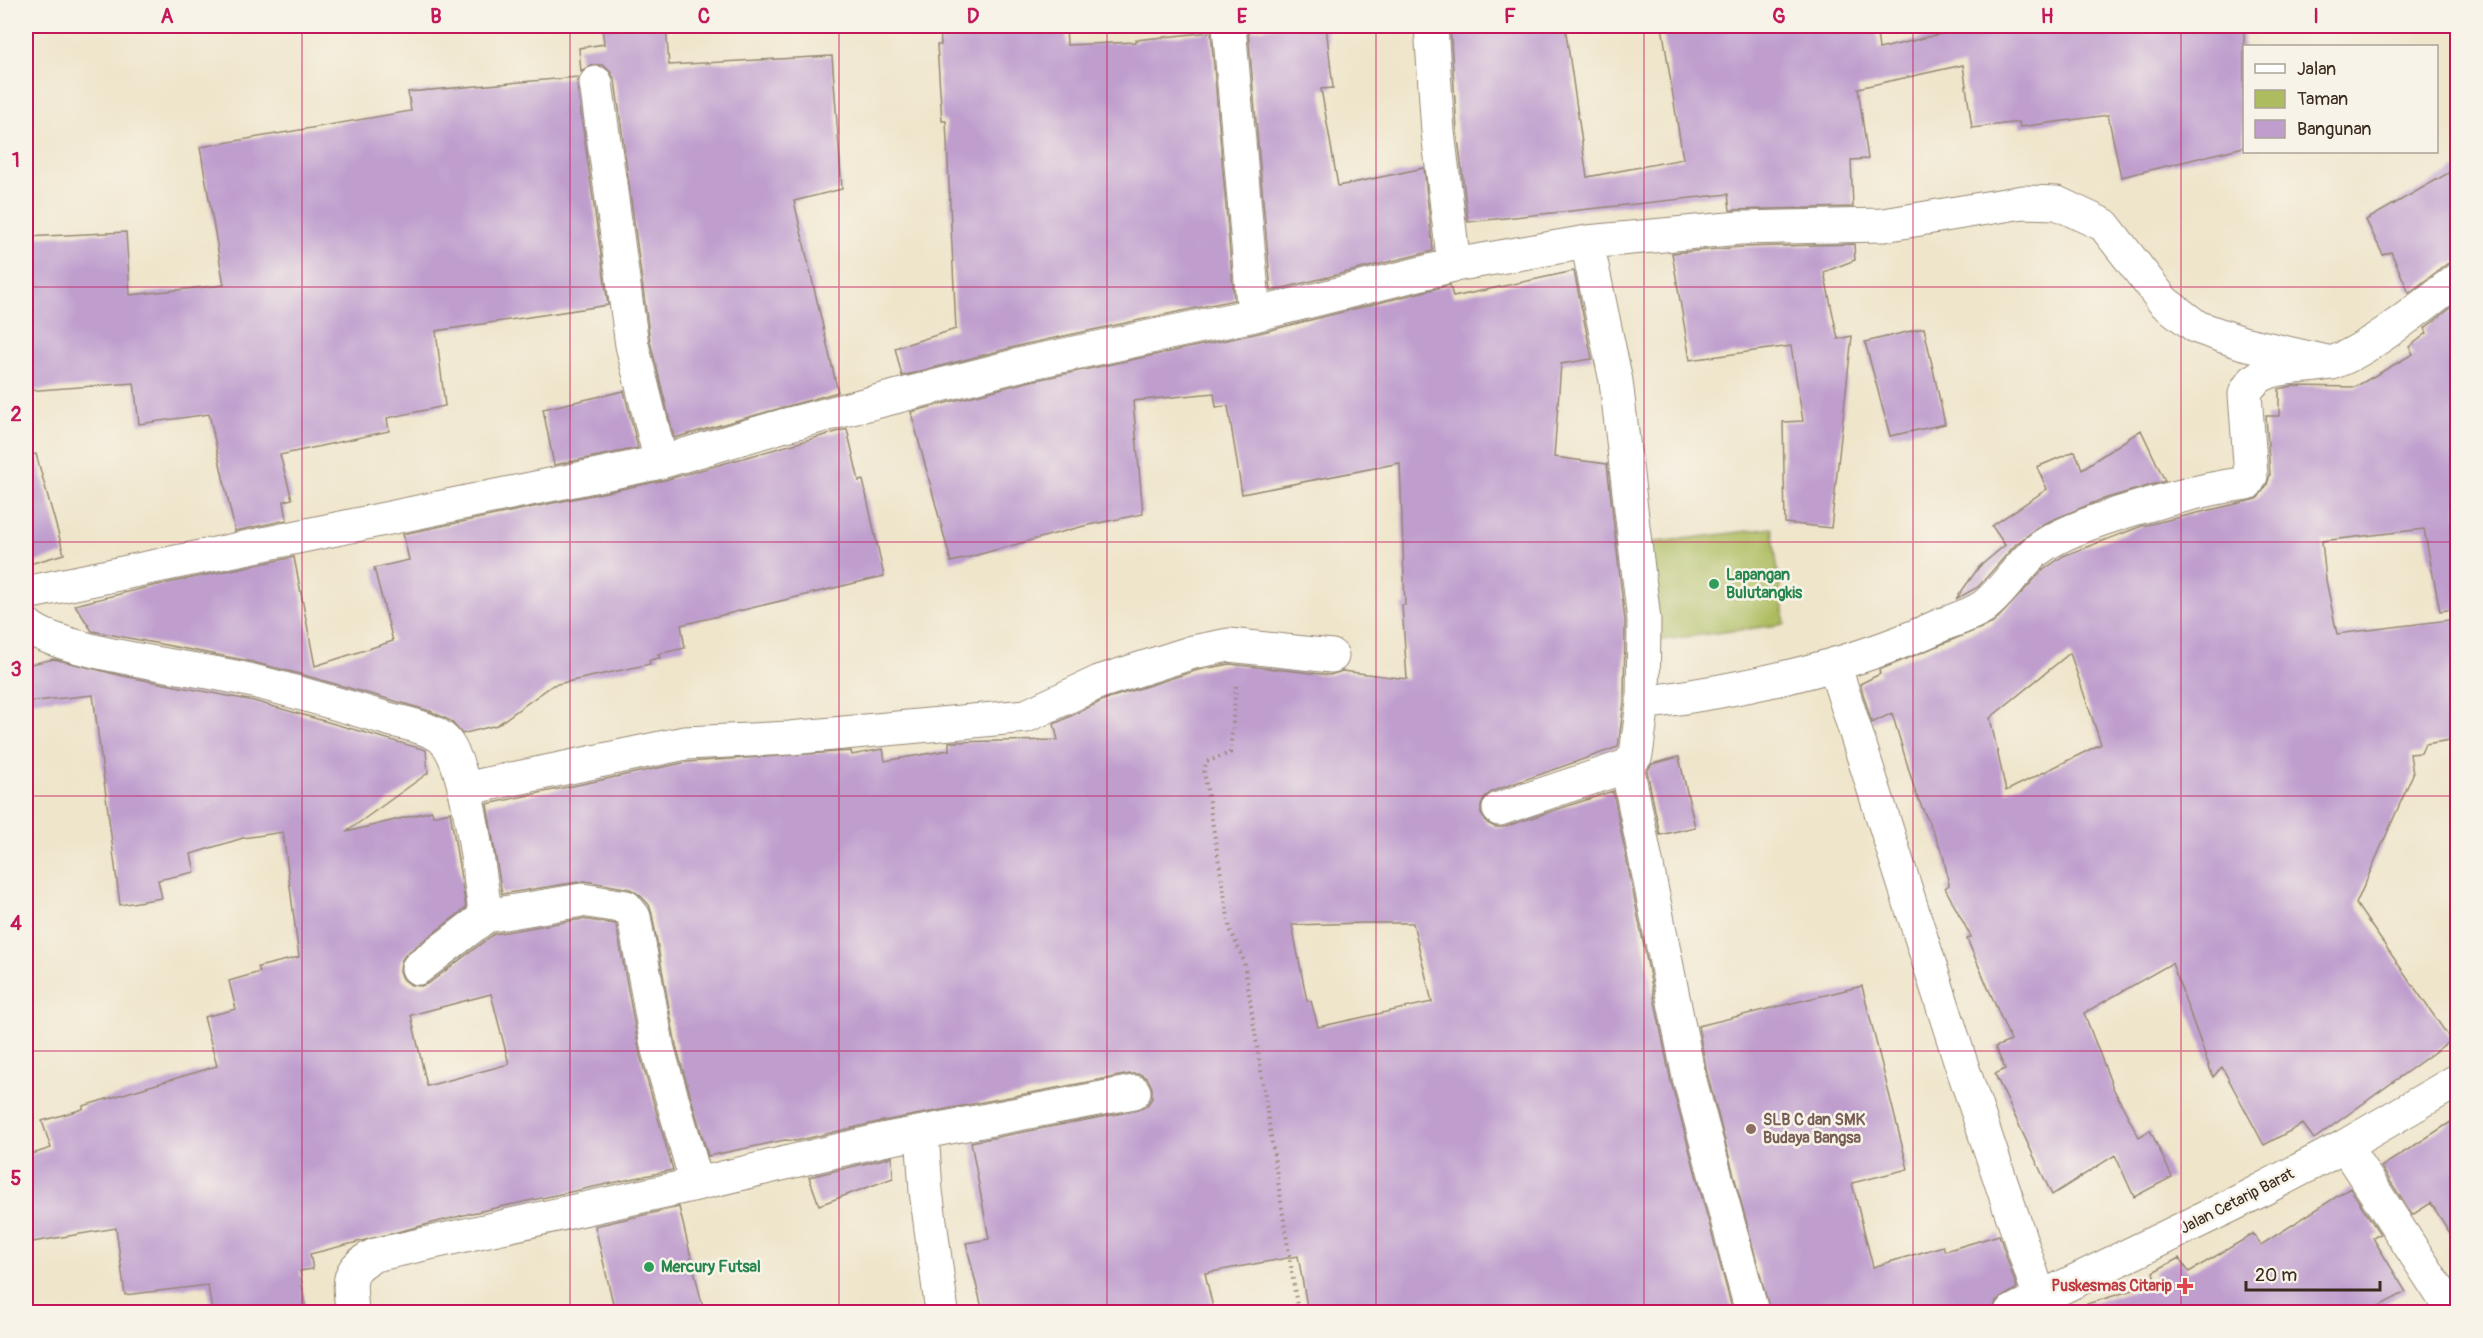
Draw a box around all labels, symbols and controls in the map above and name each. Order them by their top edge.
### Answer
text: A [161,4,174,29]
text: B [430,4,442,29]
text: C [698,4,710,29]
text: D [967,4,980,29]
text: E [1237,4,1248,29]
text: F [1504,4,1516,29]
text: G [1772,4,1786,29]
text: H [2041,4,2054,29]
text: I [2313,4,2319,29]
legend [2243,45,2438,153]
text: Jalan [2297,58,2336,81]
text: Taman [2297,88,2348,111]
text: Bangunan [2297,118,2372,141]
text: 1 [12,148,20,173]
text: 2 [10,402,22,427]
place label: Lapangan Bulutangkis [1726,565,1803,603]
marker: Lapangan Bulutangkis [1707,577,1721,591]
text: 3 [10,657,22,682]
text: 4 [10,911,22,936]
place label: SLB C dan SMK Budaya Bangsa [1763,1110,1865,1148]
marker: SLB C dan SMK Budaya Bangsa [1744,1122,1758,1136]
street label: Jalan Cetarip Barat [2177,1163,2298,1238]
text: 5 [11,1166,22,1191]
scale bar [2246,1254,2380,1292]
place label: Mercury Futsal [661,1257,761,1277]
marker: Mercury Futsal [642,1260,656,1274]
text: 20 m [2255,1264,2297,1287]
place label: Puskesmas Citarip [2051,1276,2172,1296]
marker: Puskesmas Citarip [2176,1277,2194,1295]

